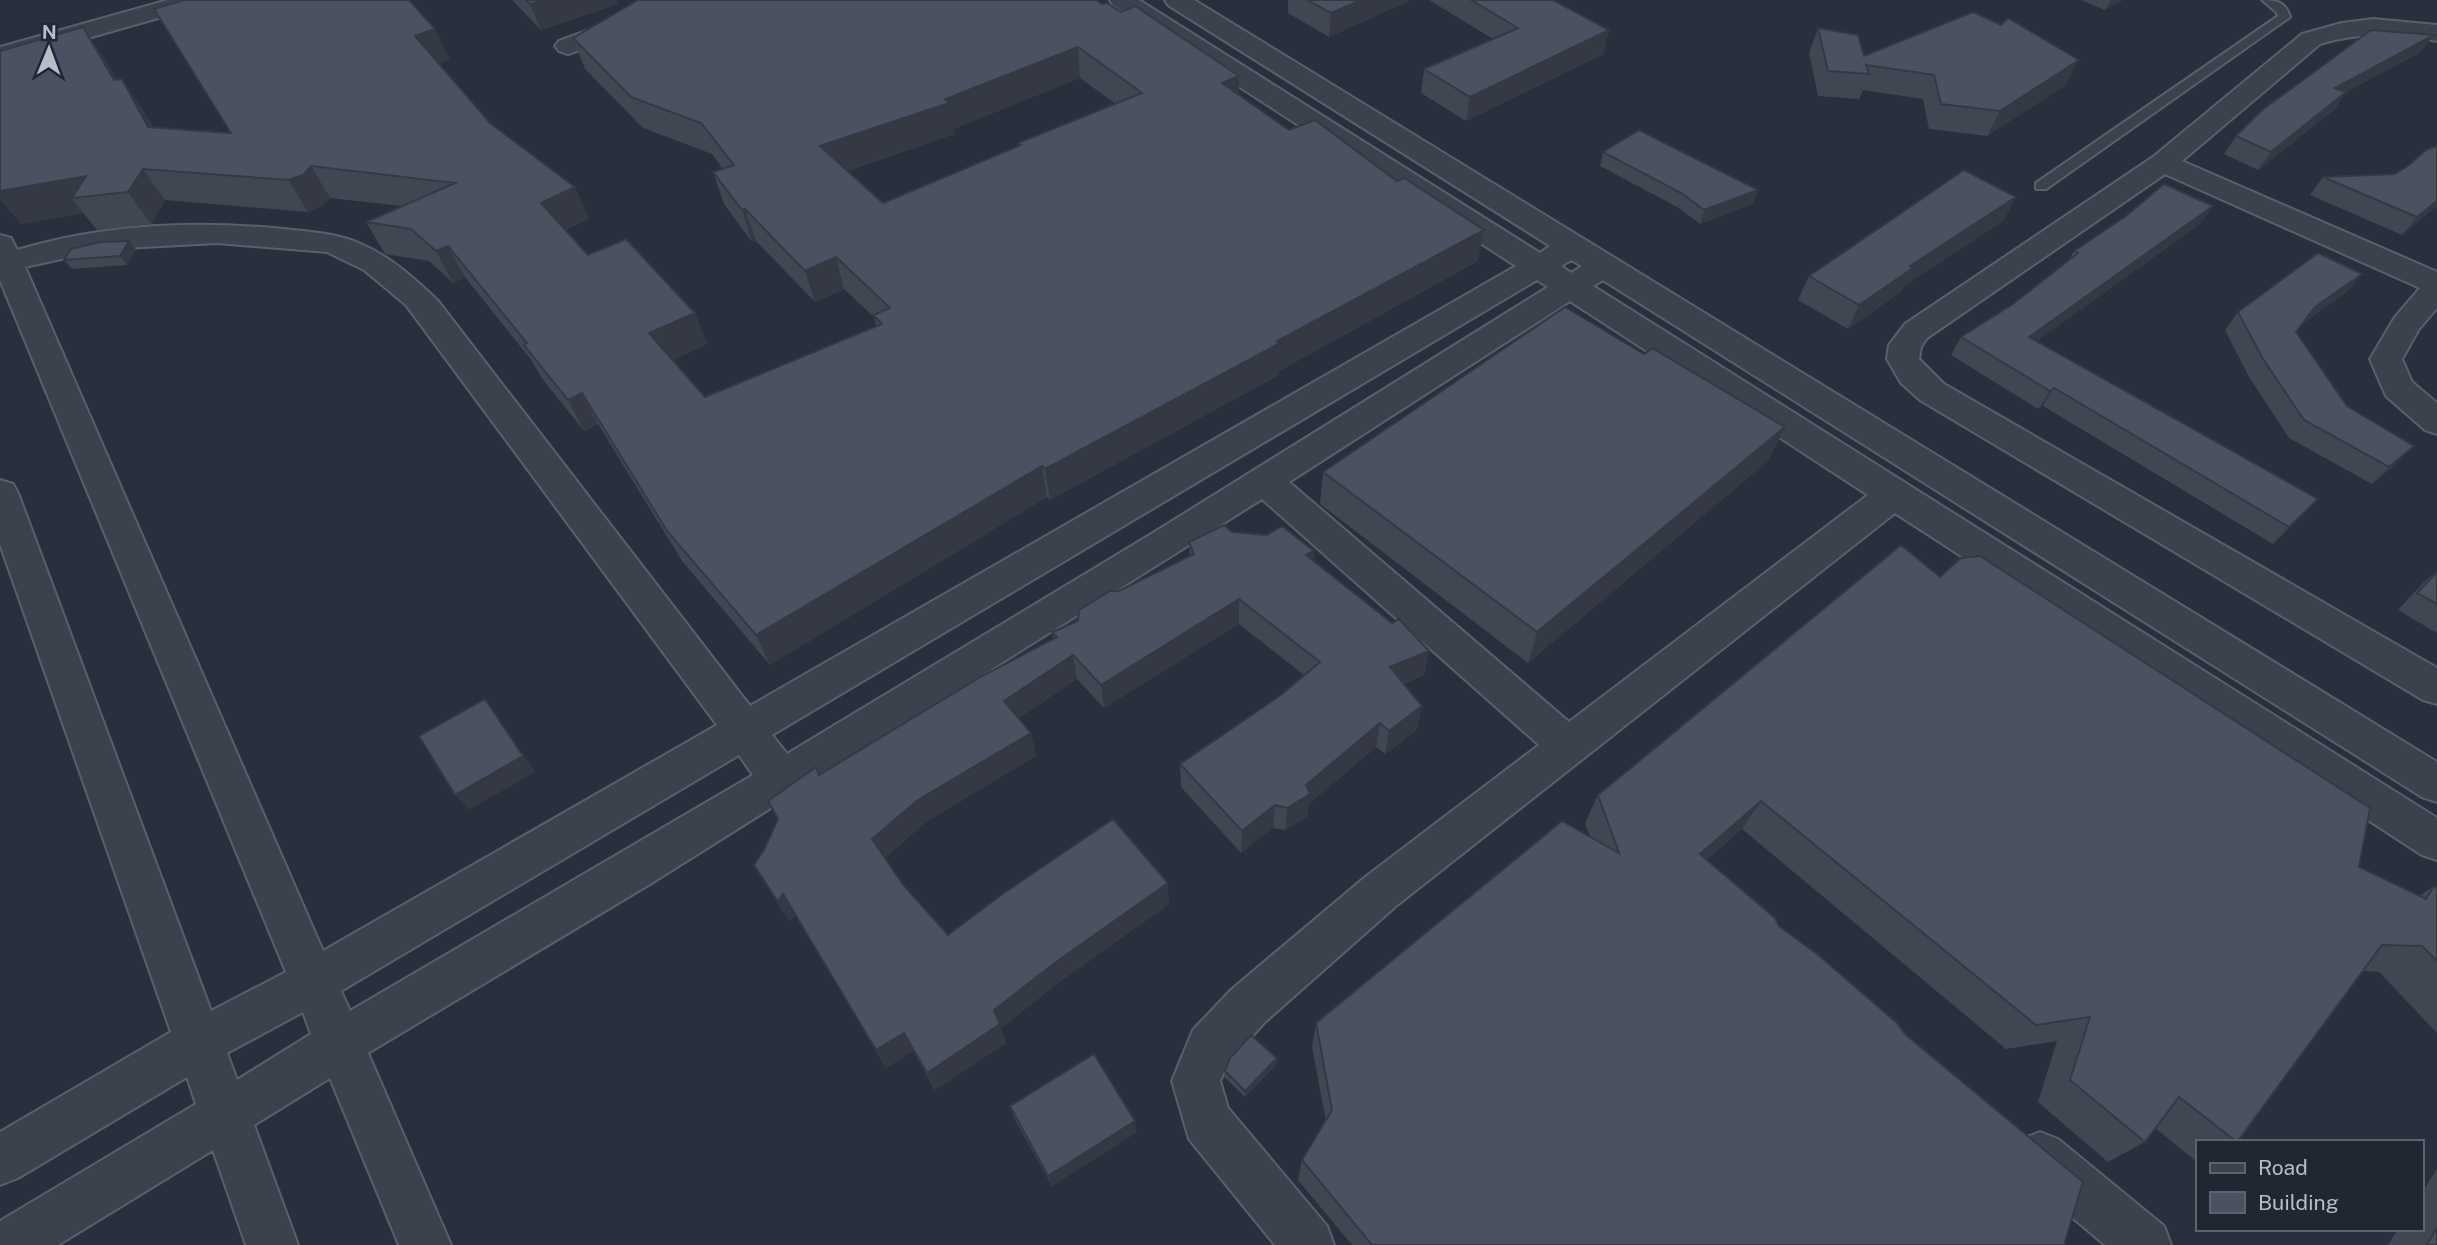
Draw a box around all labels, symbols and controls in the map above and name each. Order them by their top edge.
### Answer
north arrow [14,14,84,84]
text: N [42,21,57,43]
legend [2196,1140,2423,1231]
text: Road [2258,1155,2308,1180]
text: Building [2258,1190,2339,1215]

